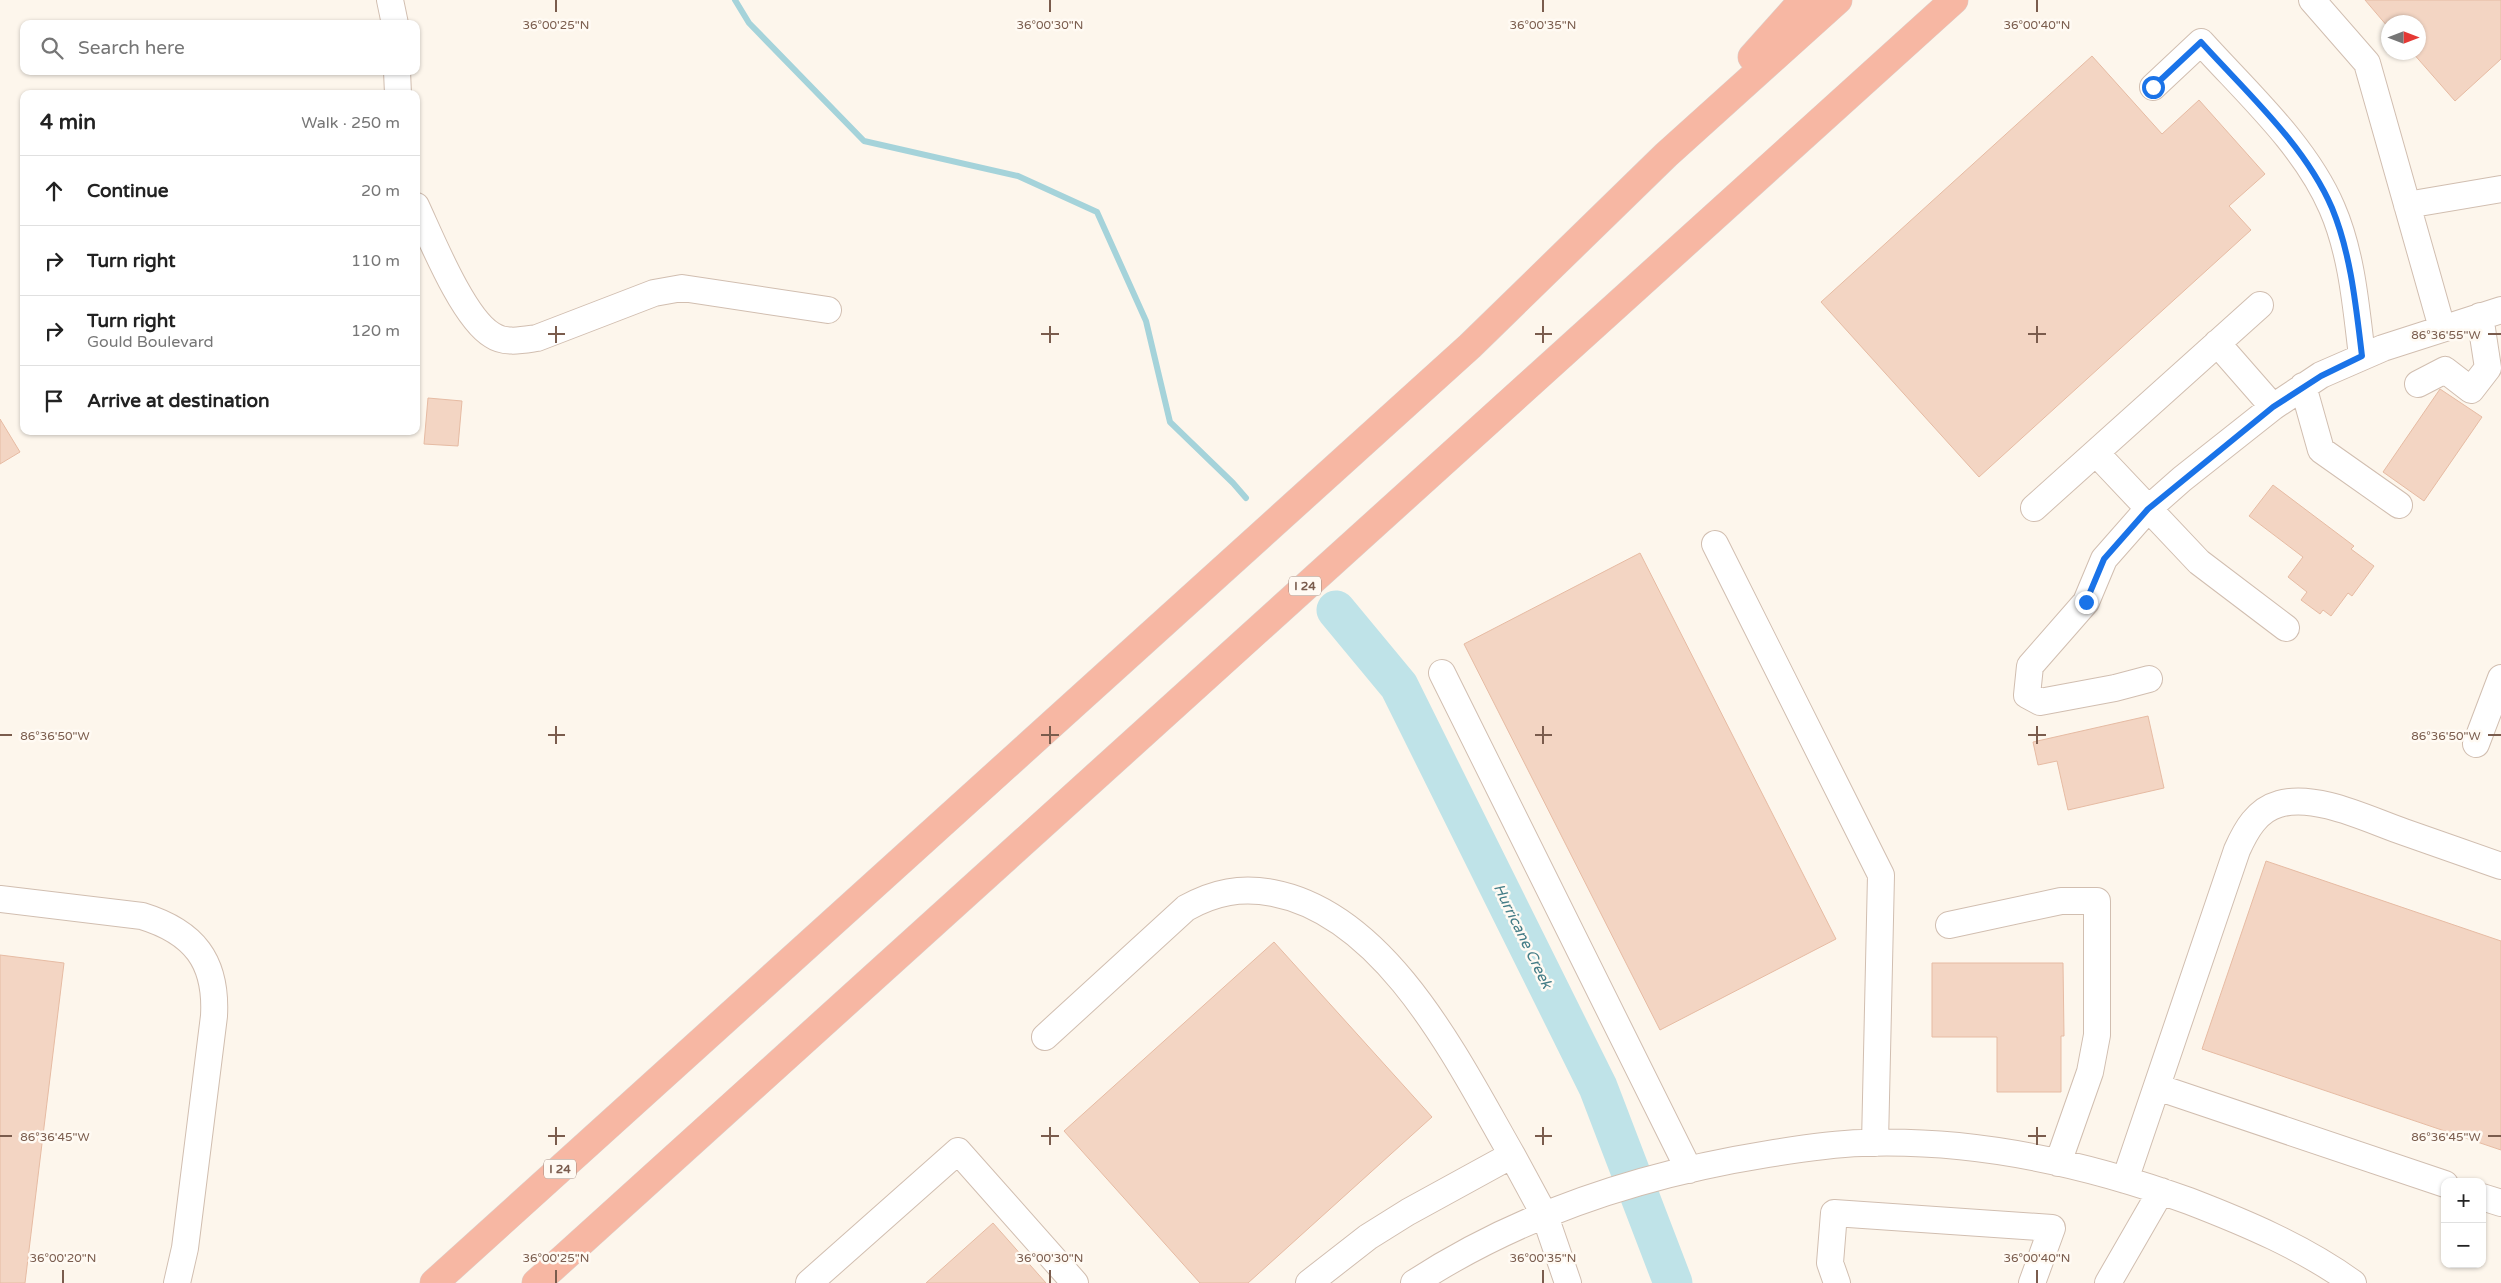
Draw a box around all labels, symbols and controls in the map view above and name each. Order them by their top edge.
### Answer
north arrow [2381,15,2426,60]
text: 36°00'25"N [523,18,589,32]
text: 36°00'30"N [1017,18,1083,32]
text: 36°00'35"N [1510,18,1576,32]
text: 36°00'40"N [2004,18,2070,32]
search box [20,20,420,75]
icon: search [38,34,66,62]
text: Search here [78,37,185,59]
route start [2142,76,2165,99]
text: 4 min [40,110,96,135]
text: Walk · 250 m [301,113,400,133]
icon: ahead [40,177,68,205]
text: Continue [87,180,169,202]
text: 20 m [361,181,400,201]
icon: right [40,247,68,275]
text: Turn right [87,250,175,272]
text: 110 m [351,251,400,271]
text: Turn right [87,310,175,332]
icon: right [40,317,68,345]
text: 120 m [351,321,400,341]
text: 86°36'55"W [2411,328,2481,342]
text: Gould Boulevard [87,332,214,352]
icon: arrive [40,387,68,415]
text: Arrive at destination [87,390,270,412]
road number: I 24 [1289,576,1321,596]
route end [2075,591,2098,614]
text: 86°36'50"W [20,729,90,743]
text: 86°36'50"W [2411,729,2481,743]
water label: Hurricane Creek [1490,881,1557,993]
text: 86°36'45"W [20,1130,90,1144]
text: 86°36'45"W [2411,1130,2481,1144]
road number: I 24 [544,1160,576,1178]
map controls [2441,1178,2486,1268]
button: + [2441,1178,2486,1223]
button: − [2441,1223,2486,1268]
text: 36°00'20"N [30,1251,96,1265]
text: 36°00'25"N [523,1251,589,1265]
text: 36°00'30"N [1017,1251,1083,1265]
text: 36°00'35"N [1510,1251,1576,1265]
text: 36°00'40"N [2004,1251,2070,1265]

